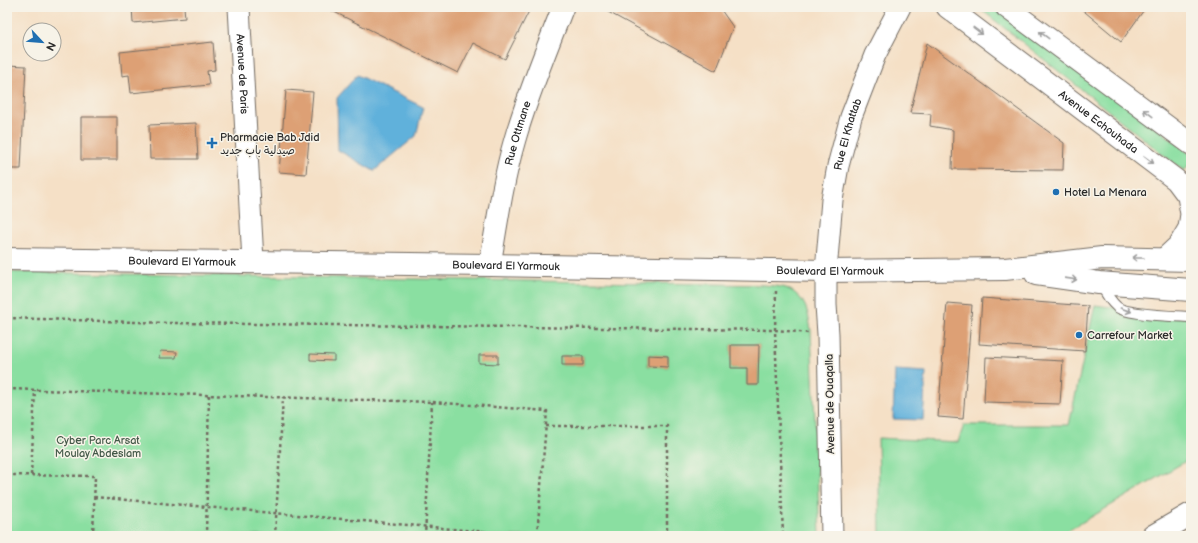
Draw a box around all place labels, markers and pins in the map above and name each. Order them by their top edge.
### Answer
place label: Pharmacie Bab Jdid صيدلية باب جديد [220,131,319,158]
marker: Pharmacie Bab Jdid صيدلية باب جديد [207,138,217,148]
place label: Hotel La Menara [1064,186,1147,199]
marker: Hotel La Menara [1051,187,1061,197]
place label: Carrefour Market [1087,329,1173,342]
marker: Carrefour Market [1074,330,1084,340]

